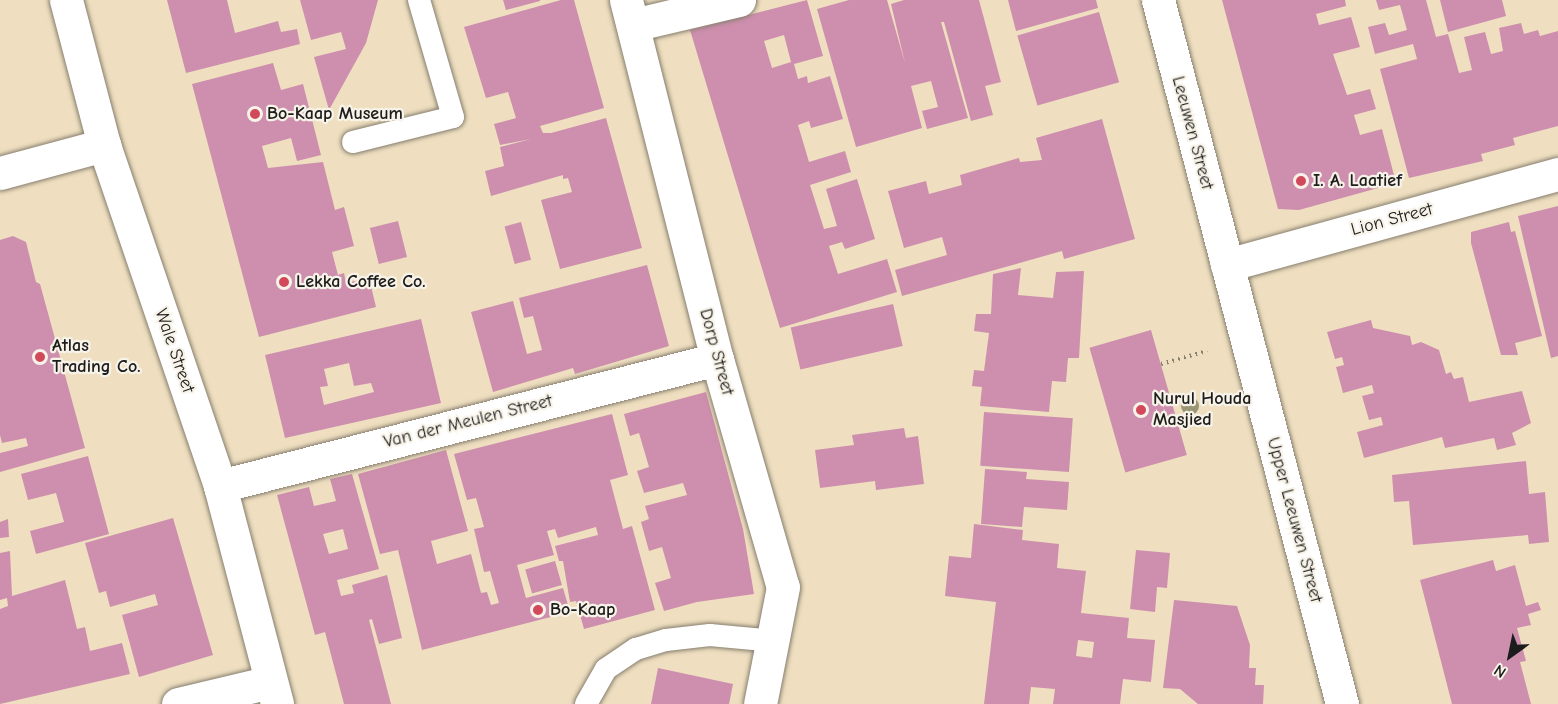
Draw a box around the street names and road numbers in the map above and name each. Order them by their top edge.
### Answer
street label: Leeuwen Street [1167,74,1217,192]
street label: Lion Street [1349,199,1435,241]
street label: Wale Street [150,306,198,396]
street label: Dorp Street [694,306,738,398]
street label: Van der Meulen Street [382,391,554,453]
street label: Upper Leeuwen Street [1262,435,1326,605]

